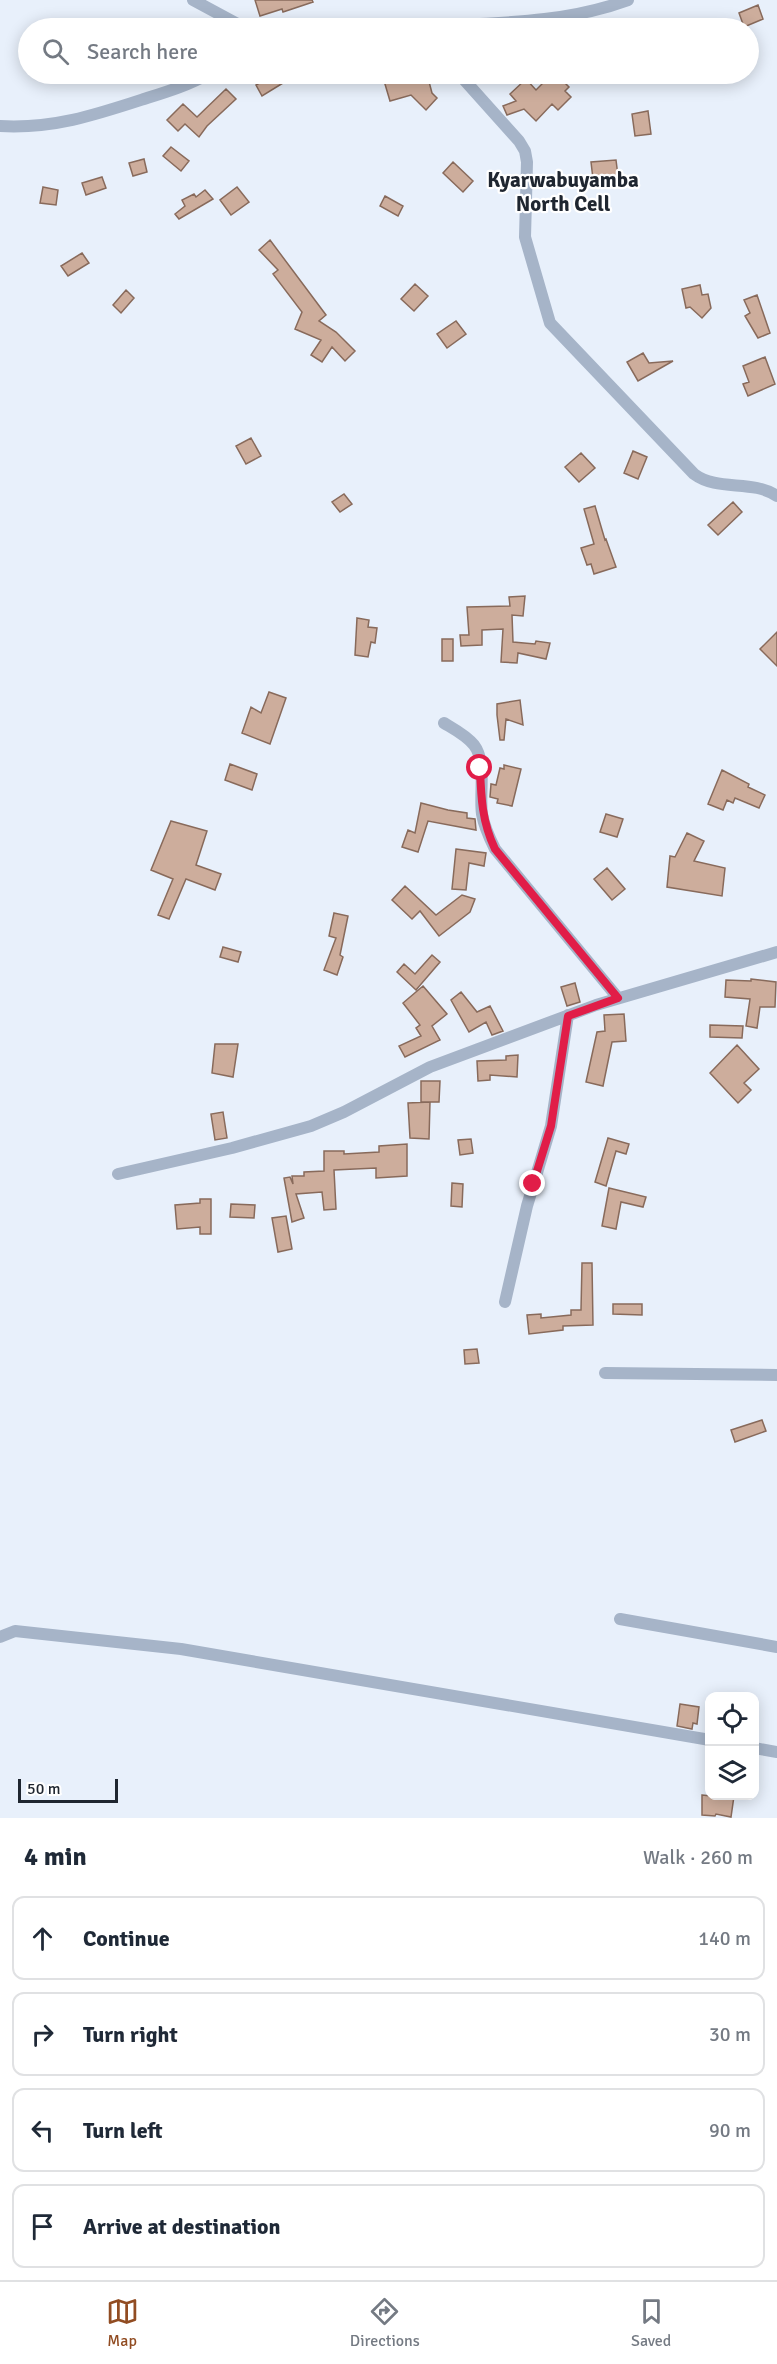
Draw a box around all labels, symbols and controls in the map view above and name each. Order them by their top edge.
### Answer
search box [18,18,759,84]
icon: search [39,35,72,68]
text: Search here [87,38,198,65]
district label: Kyarwabuyamba North Cell [487,167,639,217]
route start [466,754,492,780]
route end [519,1170,545,1196]
map controls [705,1692,759,1800]
button: locate [705,1692,759,1746]
button: layers [705,1746,759,1800]
scale bar [18,1776,118,1804]
text: 50 m [27,1779,61,1799]
text: 4 min [24,1841,87,1873]
text: Walk · 260 m [643,1845,753,1870]
icon: ahead [26,1922,59,1955]
text: Continue [83,1925,170,1952]
text: 140 m [698,1926,751,1951]
icon: right [26,2018,59,2051]
text: Turn right [83,2021,178,2048]
text: 30 m [709,2022,751,2047]
icon: left [26,2114,59,2147]
text: Turn left [83,2117,163,2144]
text: 90 m [709,2118,751,2143]
icon: arrive [26,2210,59,2243]
text: Arrive at destination [83,2213,280,2240]
tab: Map [106,2295,139,2351]
tab: Directions [350,2295,420,2351]
tab: Saved [631,2295,671,2351]

